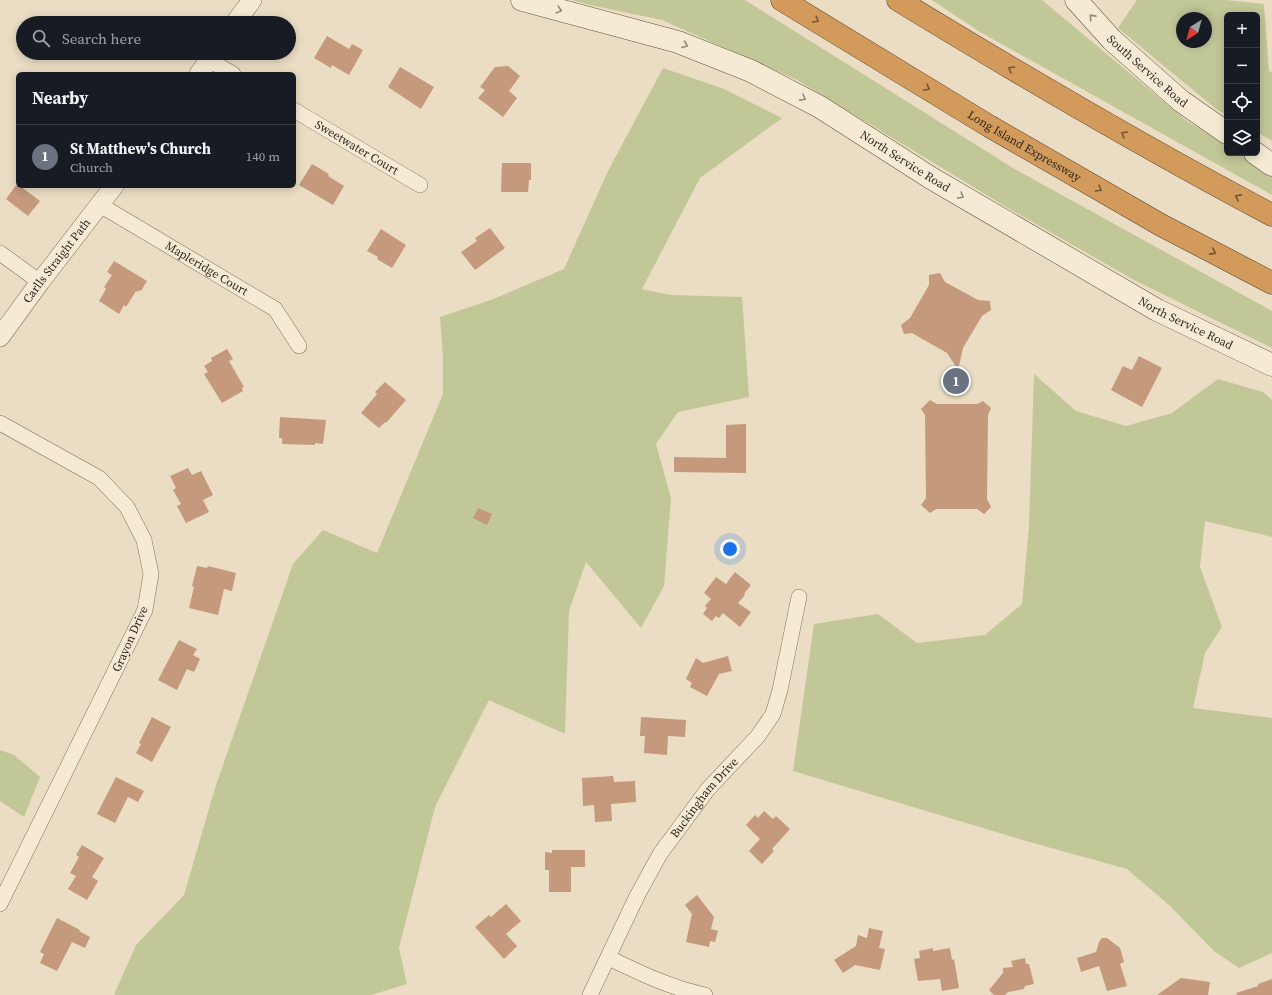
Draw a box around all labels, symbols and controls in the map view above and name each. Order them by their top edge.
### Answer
one-way arrow [556,5,563,14]
north arrow [1176,12,1212,48]
map controls [1224,12,1260,156]
button: + [1224,12,1260,48]
one-way arrow [1089,14,1096,22]
search box [16,16,296,60]
one-way arrow [812,16,819,23]
icon: search [30,27,52,49]
text: Search here [62,28,141,49]
street label: South Service Road [1103,32,1191,111]
one-way arrow [681,40,688,48]
button: − [1224,48,1260,84]
one-way arrow [1008,66,1015,73]
one-way arrow [923,83,930,91]
button: locate [1224,84,1260,120]
text: Nearby [32,86,88,110]
one-way arrow [799,94,806,101]
street label: Long Island Expressway [965,107,1085,186]
street label: Sweetwater Court [312,116,401,178]
button: layers [1224,120,1260,156]
street label: North Service Road [857,127,953,196]
one-way arrow [1121,131,1128,138]
text: St Matthew's Church [70,138,211,159]
text: 1 [41,148,49,165]
text: 140 m [246,148,280,165]
text: Church [70,159,113,176]
one-way arrow [1095,185,1102,192]
one-way arrow [957,191,964,198]
one-way arrow [1234,194,1242,201]
street label: Carlls Straight Path [19,215,94,306]
street label: Mapleridge Court [162,238,251,299]
one-way arrow [1209,247,1216,255]
street label: North Service Road [1135,293,1236,353]
pin: 1 [943,366,969,396]
your location [720,539,740,559]
street label: Grayon Drive [108,603,152,675]
street label: Buckingham Drive [667,754,742,841]

